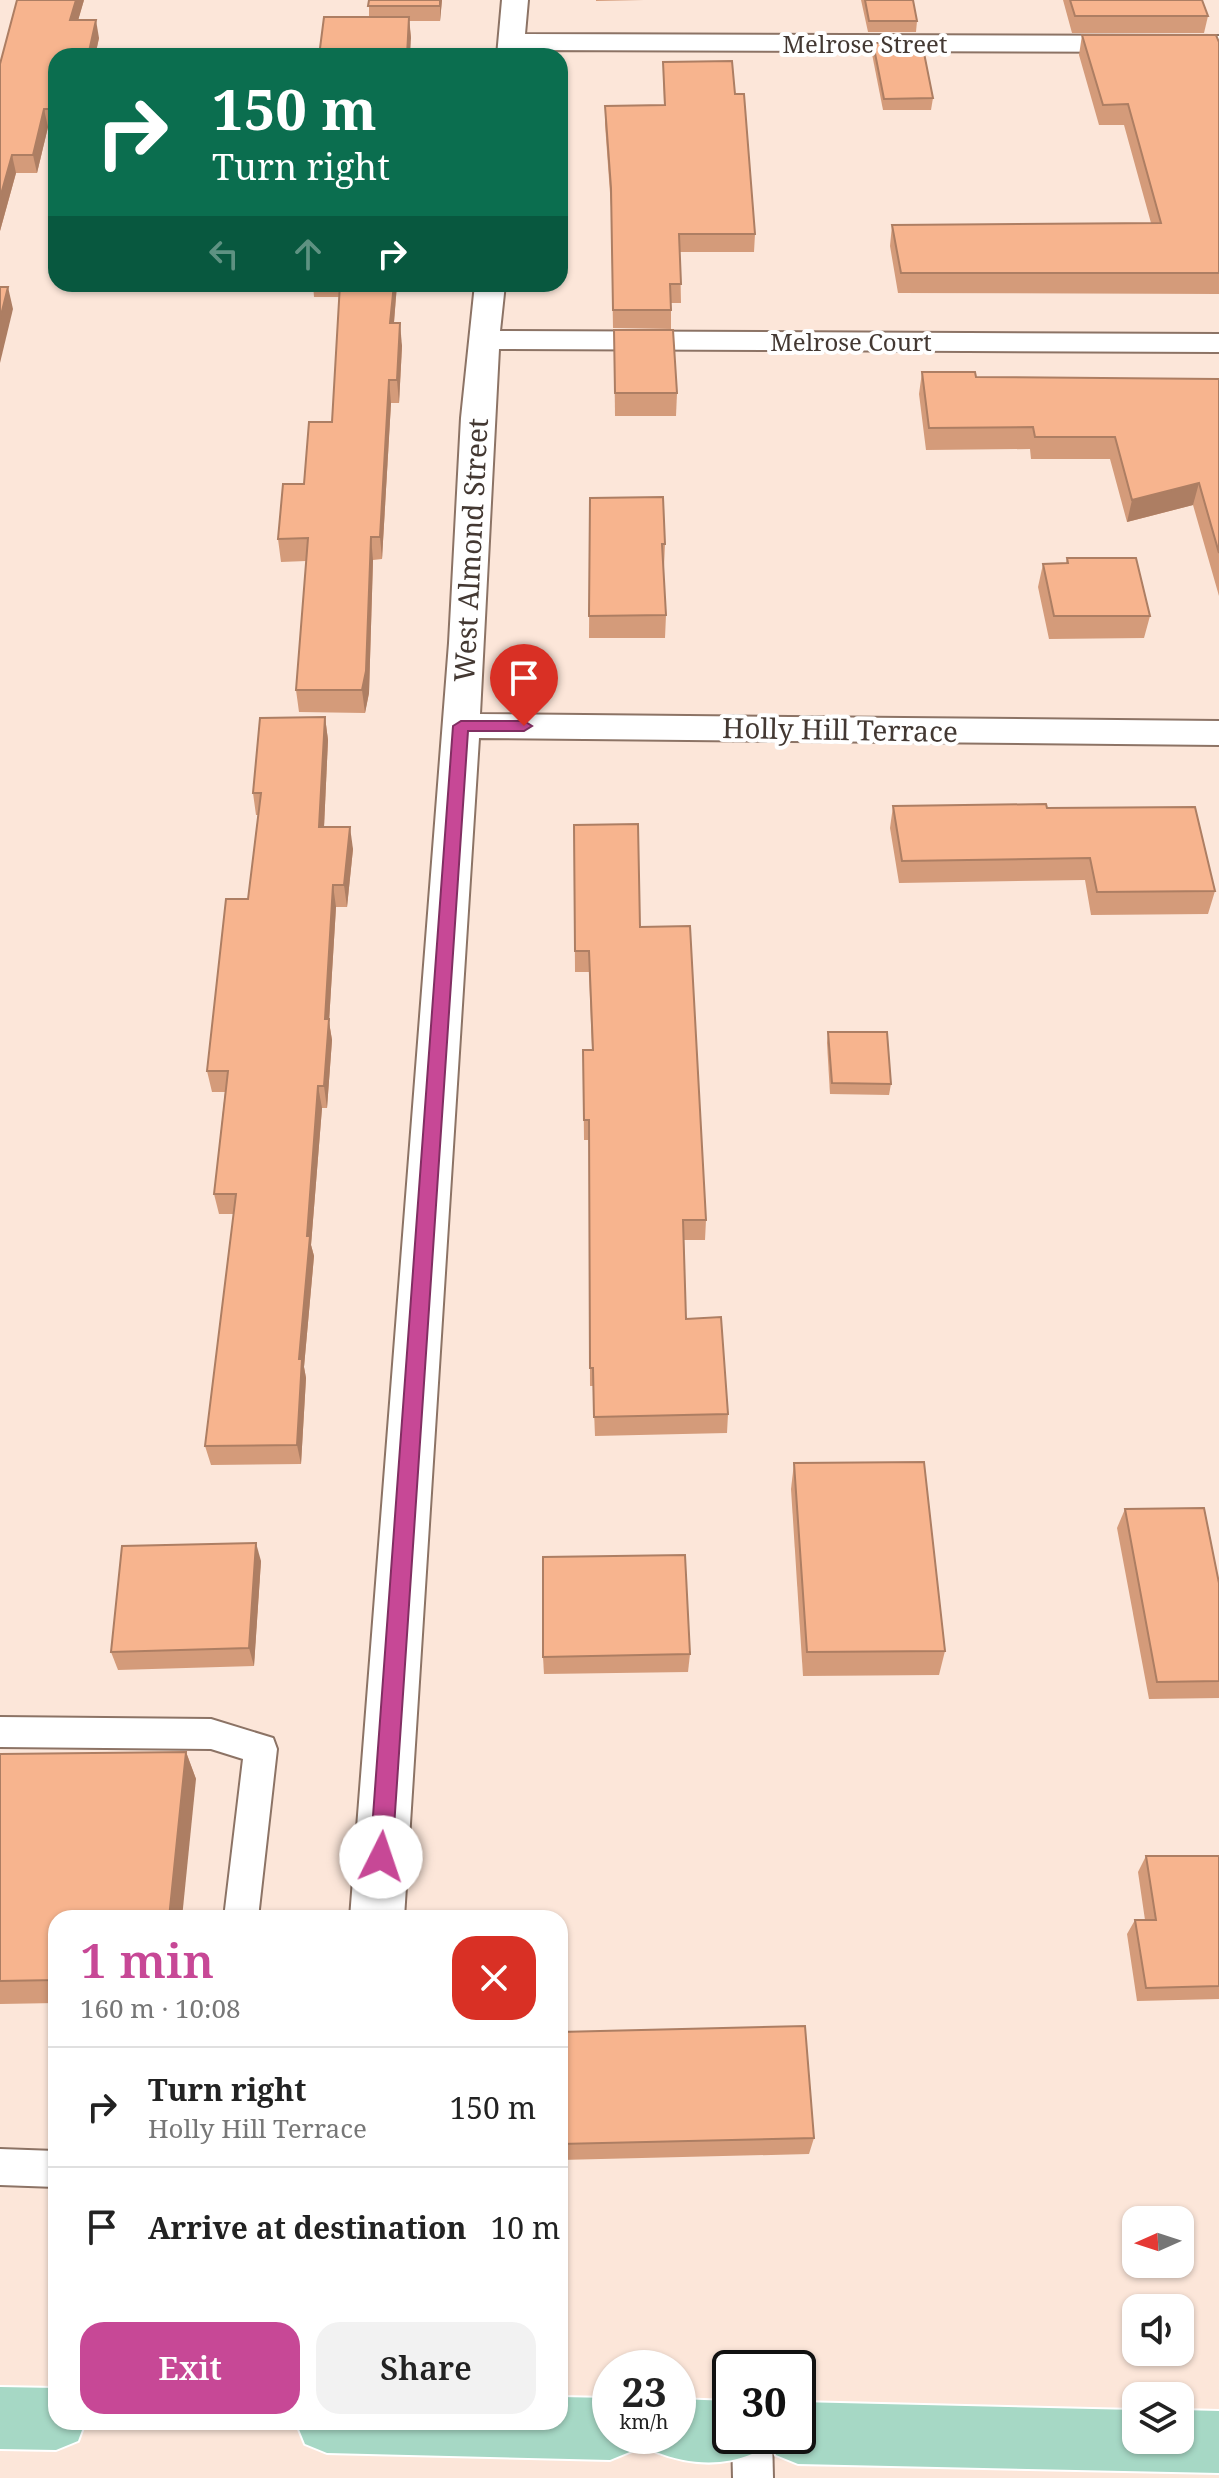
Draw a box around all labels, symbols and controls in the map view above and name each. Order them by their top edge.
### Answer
street label: Melrose Street [783,27,947,60]
text: 150 m [212,70,377,146]
icon: right [80,80,184,184]
text: Turn right [212,142,390,191]
icon: left [202,232,246,276]
icon: ahead [286,232,330,276]
icon: right [370,232,414,276]
street label: Melrose Court [770,325,932,358]
street label: West Almond Street [444,417,496,683]
pin [490,644,558,726]
icon: arrive [502,656,546,700]
street label: Holly Hill Terrace [722,708,958,750]
position arrow [339,1815,423,1899]
text: 1 min [80,1927,214,1992]
button: close [452,1936,536,2020]
text: 160 m · 10:08 [80,1990,241,2026]
text: Turn right [148,2069,306,2110]
icon: right [80,2085,124,2129]
text: 150 m [450,2087,536,2128]
text: Holly Hill Terrace [148,2110,367,2146]
icon: arrive [80,2205,124,2249]
north arrow [1122,2206,1194,2278]
map controls [1122,2206,1194,2454]
text: Arrive at destination [148,2207,467,2248]
text: 10 m [491,2207,560,2248]
button: sound [1122,2294,1194,2366]
button: Exit [80,2322,300,2414]
button: Share [316,2322,536,2414]
speed limit sign: 30 [712,2350,816,2454]
text: 23 [621,2364,667,2419]
button: layers [1122,2382,1194,2454]
text: km/h [619,2408,669,2435]

